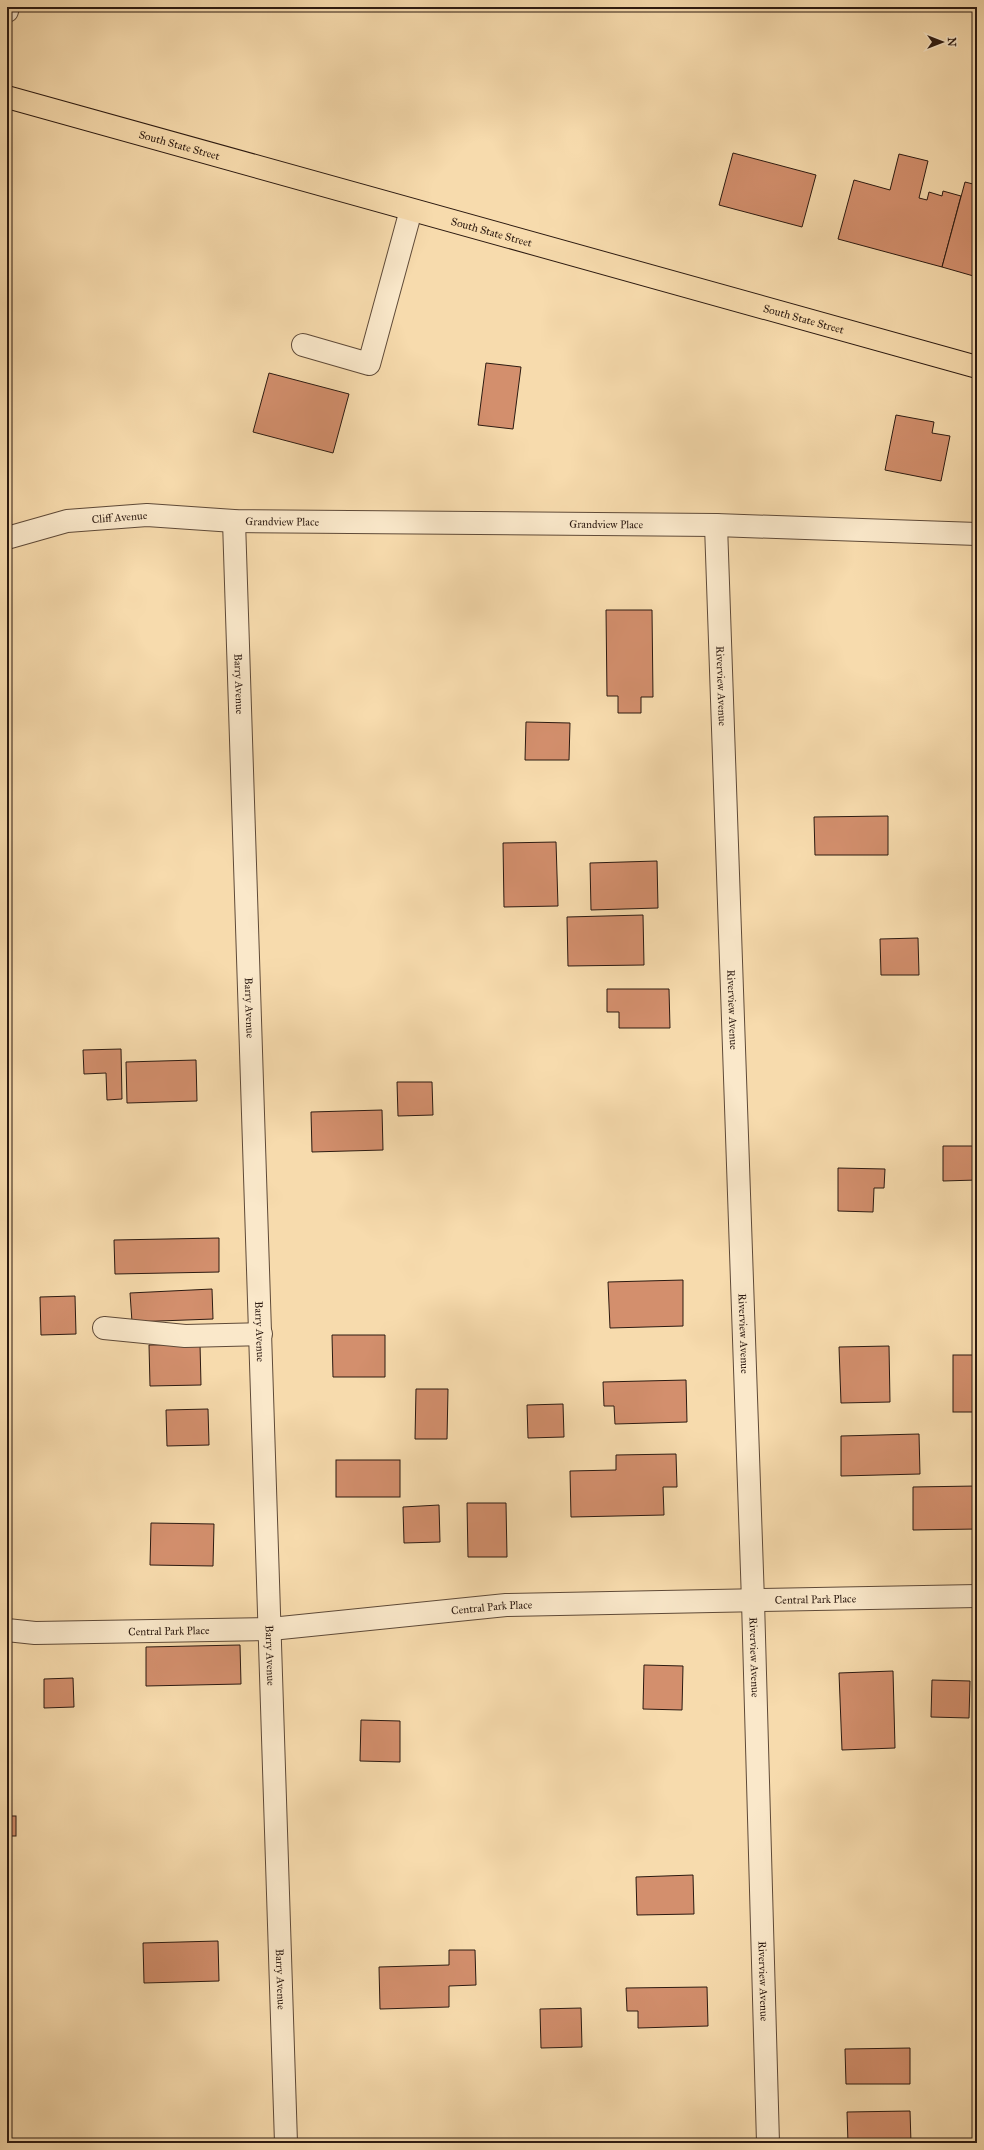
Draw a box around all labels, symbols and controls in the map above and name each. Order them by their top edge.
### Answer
north arrow [922,22,962,62]
text: N [945,37,958,47]
street label: South State Street [138,128,221,162]
street label: South State Street [450,214,534,249]
street label: South State Street [762,301,846,336]
street label: Cliff Avenue [91,508,148,526]
street label: Grandview Place [245,515,320,528]
street label: Grandview Place [569,517,644,531]
street label: Riverview Avenue [714,646,729,727]
street label: Barry Avenue [232,653,247,715]
street label: Riverview Avenue [725,969,741,1050]
street label: Barry Avenue [242,977,257,1039]
street label: Riverview Avenue [736,1293,752,1374]
street label: Barry Avenue [253,1301,267,1363]
street label: Central Park Place [775,1592,857,1606]
street label: Central Park Place [450,1598,533,1617]
street label: Riverview Avenue [747,1617,762,1698]
street label: Central Park Place [128,1624,210,1638]
street label: Barry Avenue [263,1625,278,1686]
street label: Riverview Avenue [756,1941,771,2022]
street label: Barry Avenue [273,1949,288,2010]

